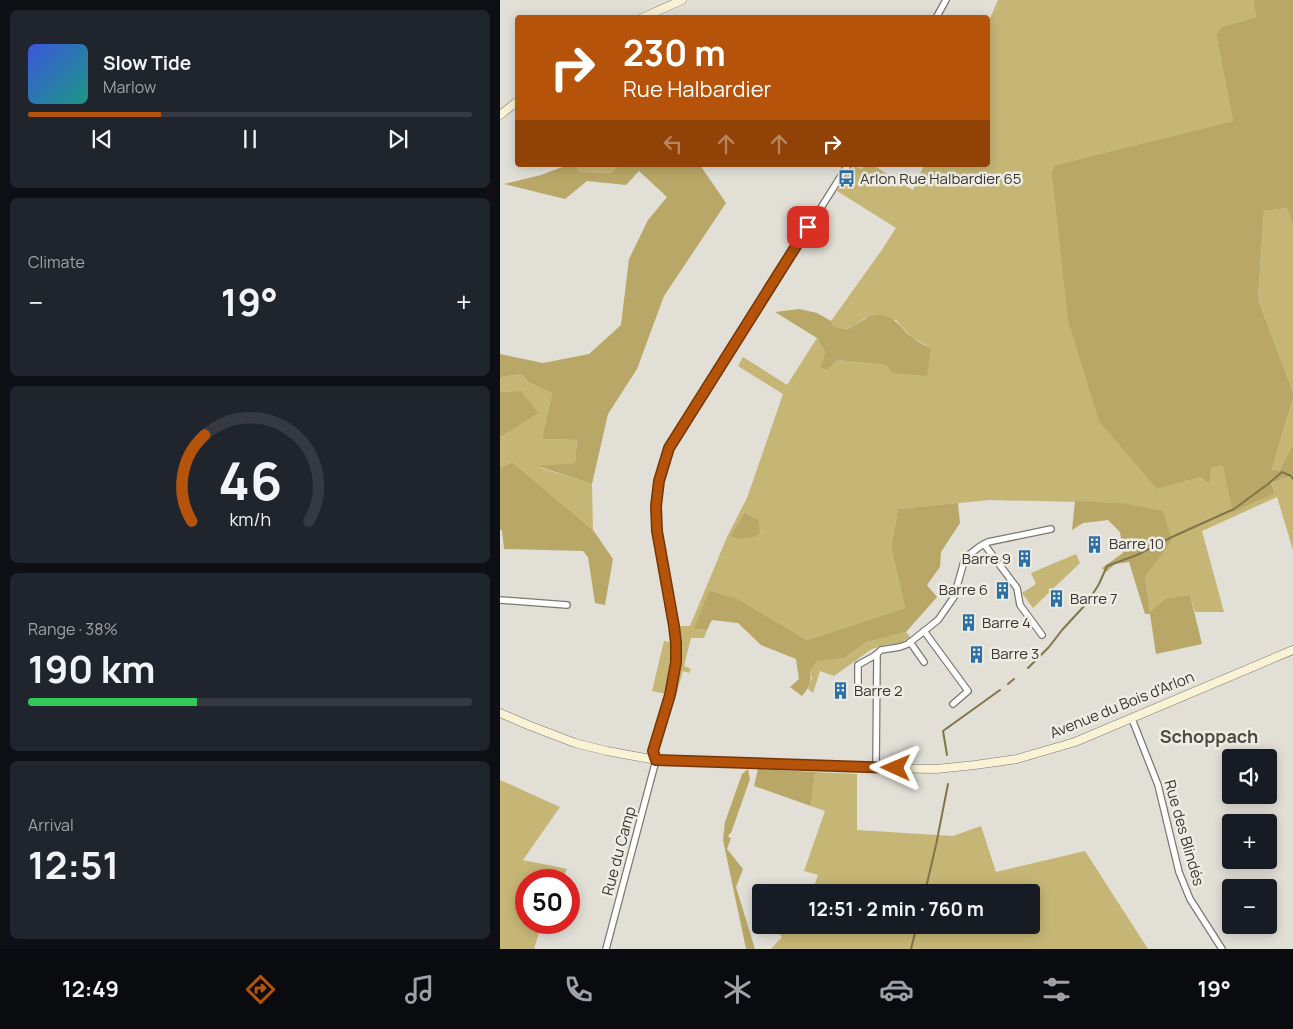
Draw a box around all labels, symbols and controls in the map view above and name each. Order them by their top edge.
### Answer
text: 230 m [623,29,726,77]
icon: right [540,35,605,100]
text: Slow Tide [103,50,191,76]
text: Rue Halbardier [623,74,772,104]
text: Marlow [103,76,156,98]
icon: previous [88,125,116,153]
icon: pause [236,125,264,153]
icon: next [384,125,412,153]
icon: left [659,130,687,158]
icon: ahead [712,130,740,158]
icon: ahead [765,130,793,158]
icon: right [818,130,846,158]
place label: Arlon Rue Halbardier 65 [860,168,1021,189]
bus stop icon: Arlon Rue Halbardier 65 [836,169,856,189]
pin [787,206,829,248]
icon: arrive [794,213,822,241]
text: Climate [28,251,85,273]
text: 19° [221,275,278,327]
text: − [28,283,43,321]
text: + [456,283,472,321]
text: 46 [218,445,282,516]
text: km/h [229,507,271,531]
place label: Barre 10 [1109,533,1164,554]
building icon: Barre 10 [1085,534,1105,554]
place label: Barre 9 [962,548,1011,569]
building icon: Barre 9 [1015,549,1035,569]
place label: Barre 6 [939,579,988,600]
building icon: Barre 6 [992,580,1012,600]
place label: Barre 7 [1070,588,1118,609]
building icon: Barre 7 [1046,589,1066,609]
place label: Barre 4 [982,612,1031,633]
building icon: Barre 4 [958,613,978,633]
text: Range · 38% [28,618,118,640]
text: 190 km [28,642,155,694]
place label: Barre 3 [991,643,1039,664]
building icon: Barre 3 [967,644,987,664]
street label: Avenue du Bois d'Arlon [1046,666,1197,743]
place label: Barre 2 [854,680,903,701]
building icon: Barre 2 [830,681,850,701]
district label: Schoppach [1160,724,1258,748]
position arrow [869,741,921,793]
map controls [1222,749,1277,934]
button: sound [1222,749,1277,804]
street label: Rue des Blindés [1159,777,1210,888]
street label: Rue du Camp [597,804,641,898]
text: Arrival [28,814,74,836]
button: + [1222,814,1277,869]
text: 12:51 [28,838,119,890]
speed limit sign: 50 [515,869,580,934]
button: − [1222,879,1277,934]
text: 12:51 · 2 min · 760 m [808,896,984,922]
icon: directions [243,972,278,1007]
icon: music [402,972,437,1007]
icon: phone [561,972,596,1007]
icon: climate [720,972,755,1007]
icon: car [879,972,914,1007]
icon: filters [1039,972,1074,1007]
text: 12:49 [62,974,119,1004]
text: 19° [1198,974,1231,1004]

